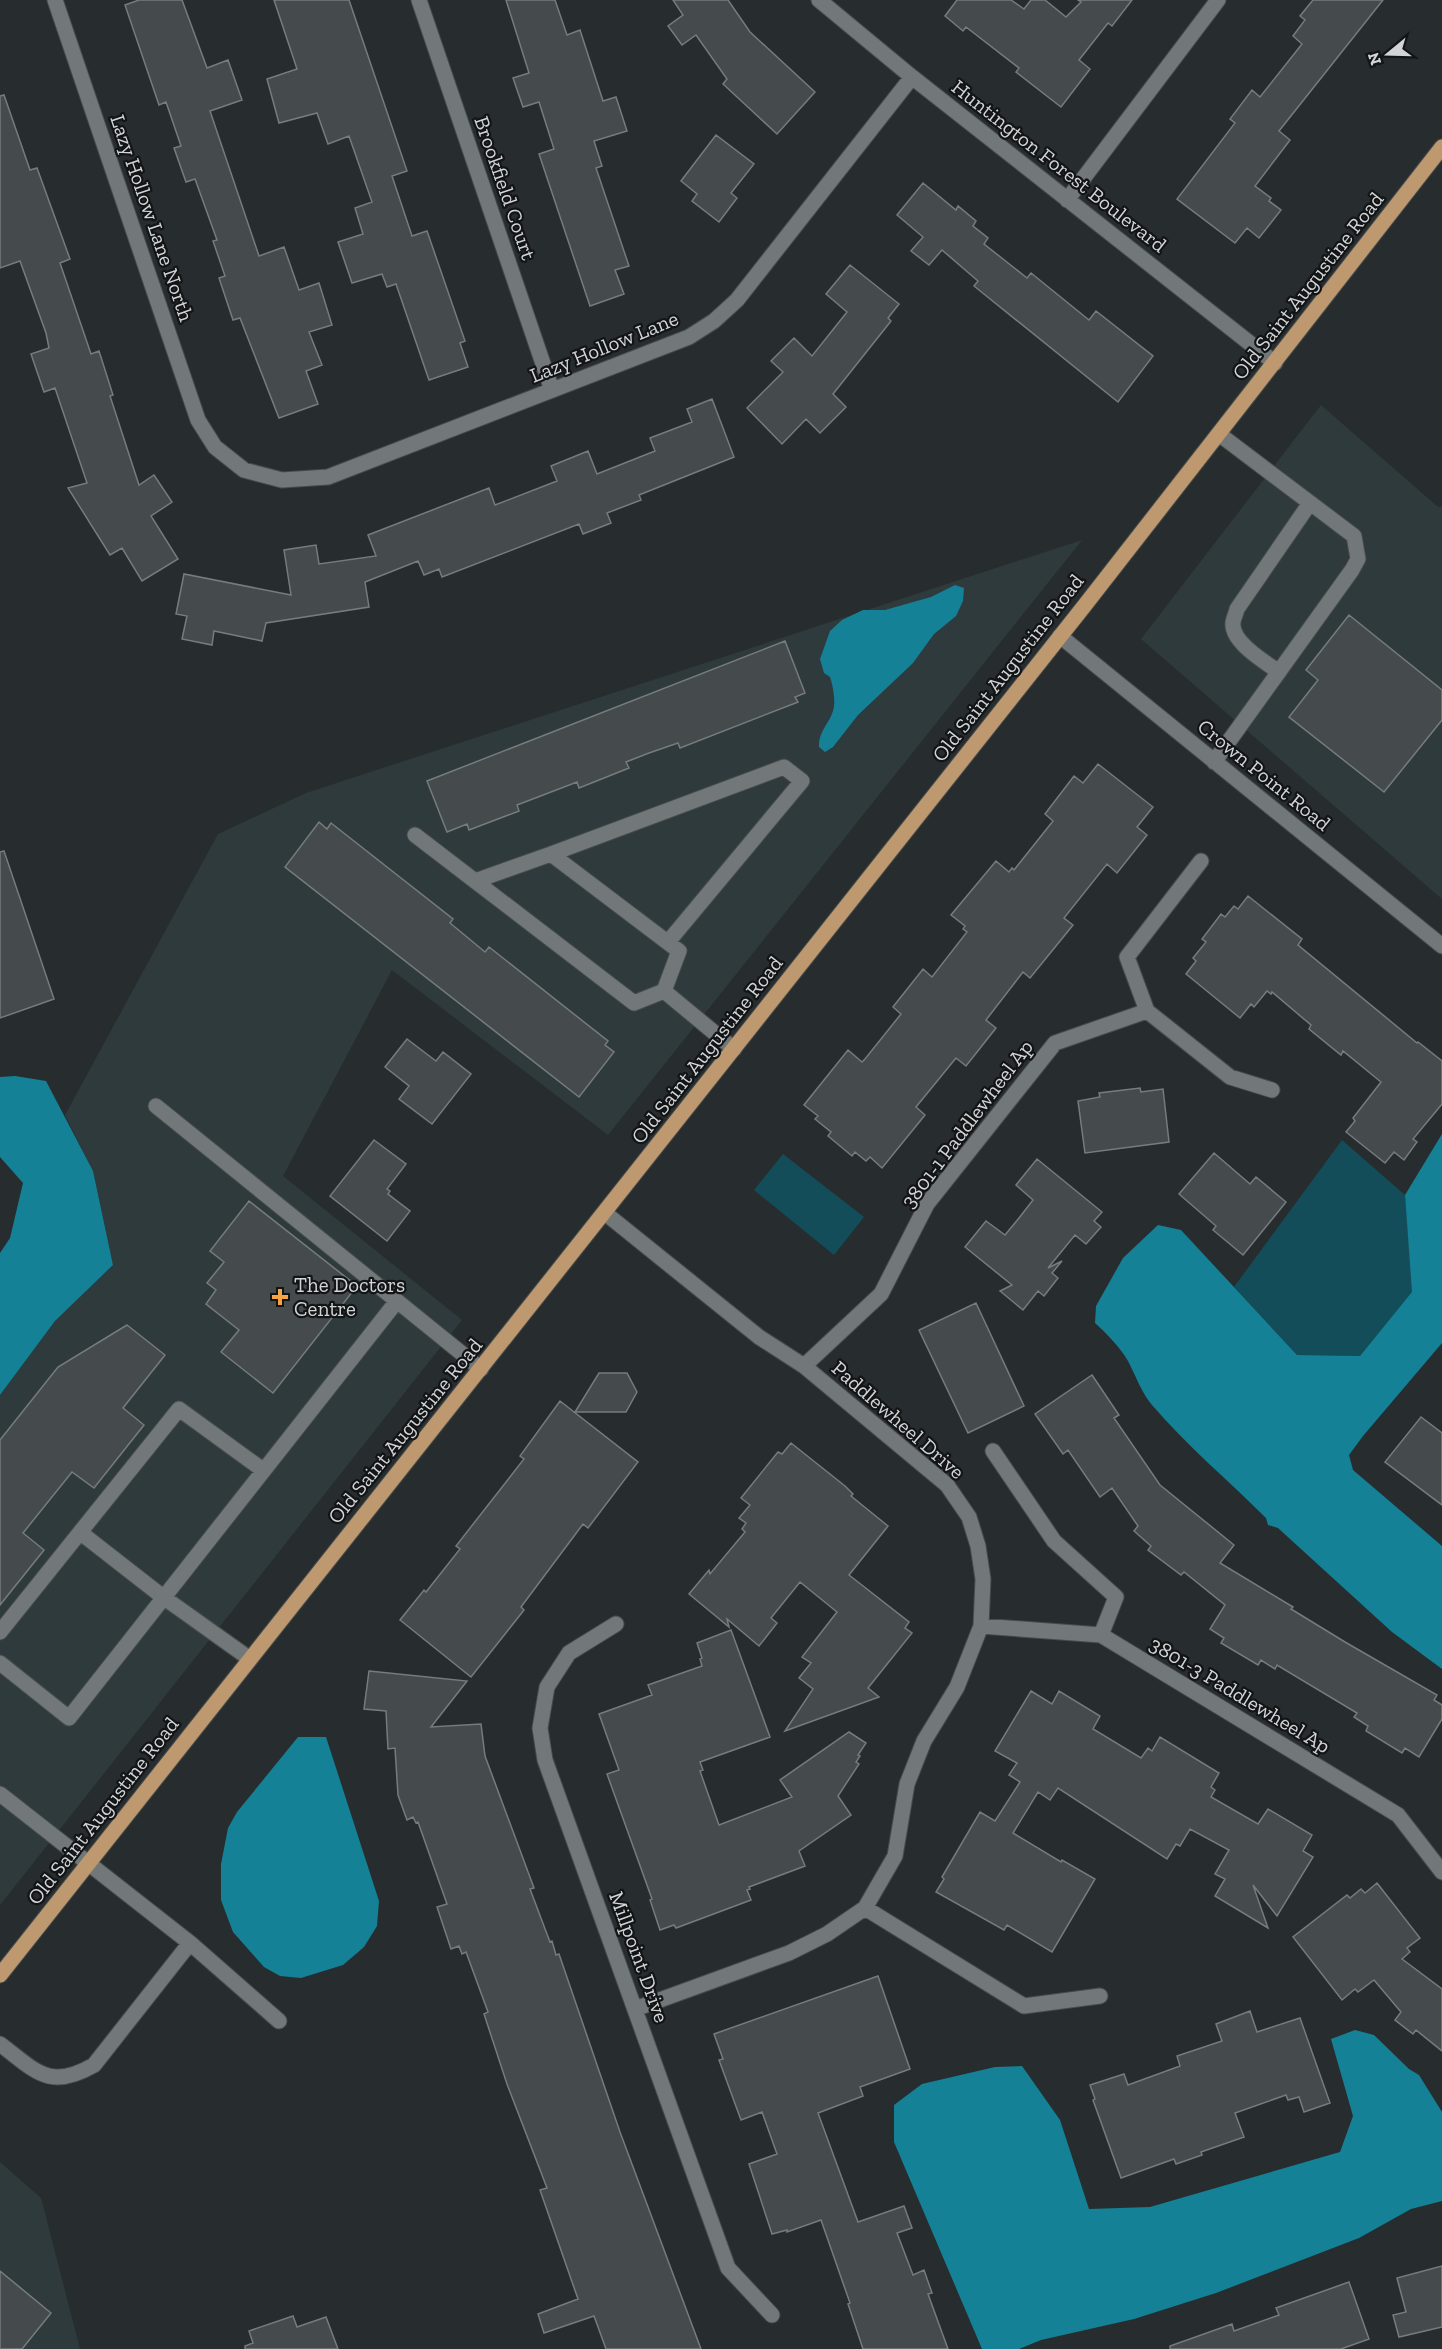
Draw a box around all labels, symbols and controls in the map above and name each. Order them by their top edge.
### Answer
north arrow [1358,24,1418,84]
text: N [1363,50,1385,68]
street label: Huntington Forest Boulevard [947,74,1172,258]
street label: Lazy Hollow Lane North [105,111,200,325]
street label: Brookfield Court [469,113,542,263]
street label: Old Saint Augustine Road [1227,187,1389,384]
street label: Lazy Hollow Lane [526,305,682,388]
street label: Old Saint Augustine Road [927,569,1089,766]
street label: Crown Point Road [1193,713,1336,836]
street label: Old Saint Augustine Road [626,951,788,1148]
street label: 3801-1 Paddlewheel Ap [895,1035,1038,1213]
place label: The Doctors Centre [294,1272,405,1321]
marker: The Doctors Centre [271,1288,289,1306]
street label: Old Saint Augustine Road [322,1333,487,1528]
street label: Paddlewheel Drive [827,1355,970,1484]
street label: 3801-3 Paddlewheel Ap [1146,1631,1335,1758]
street label: Old Saint Augustine Road [22,1712,184,1909]
street label: Millpoint Drive [604,1888,675,2026]

